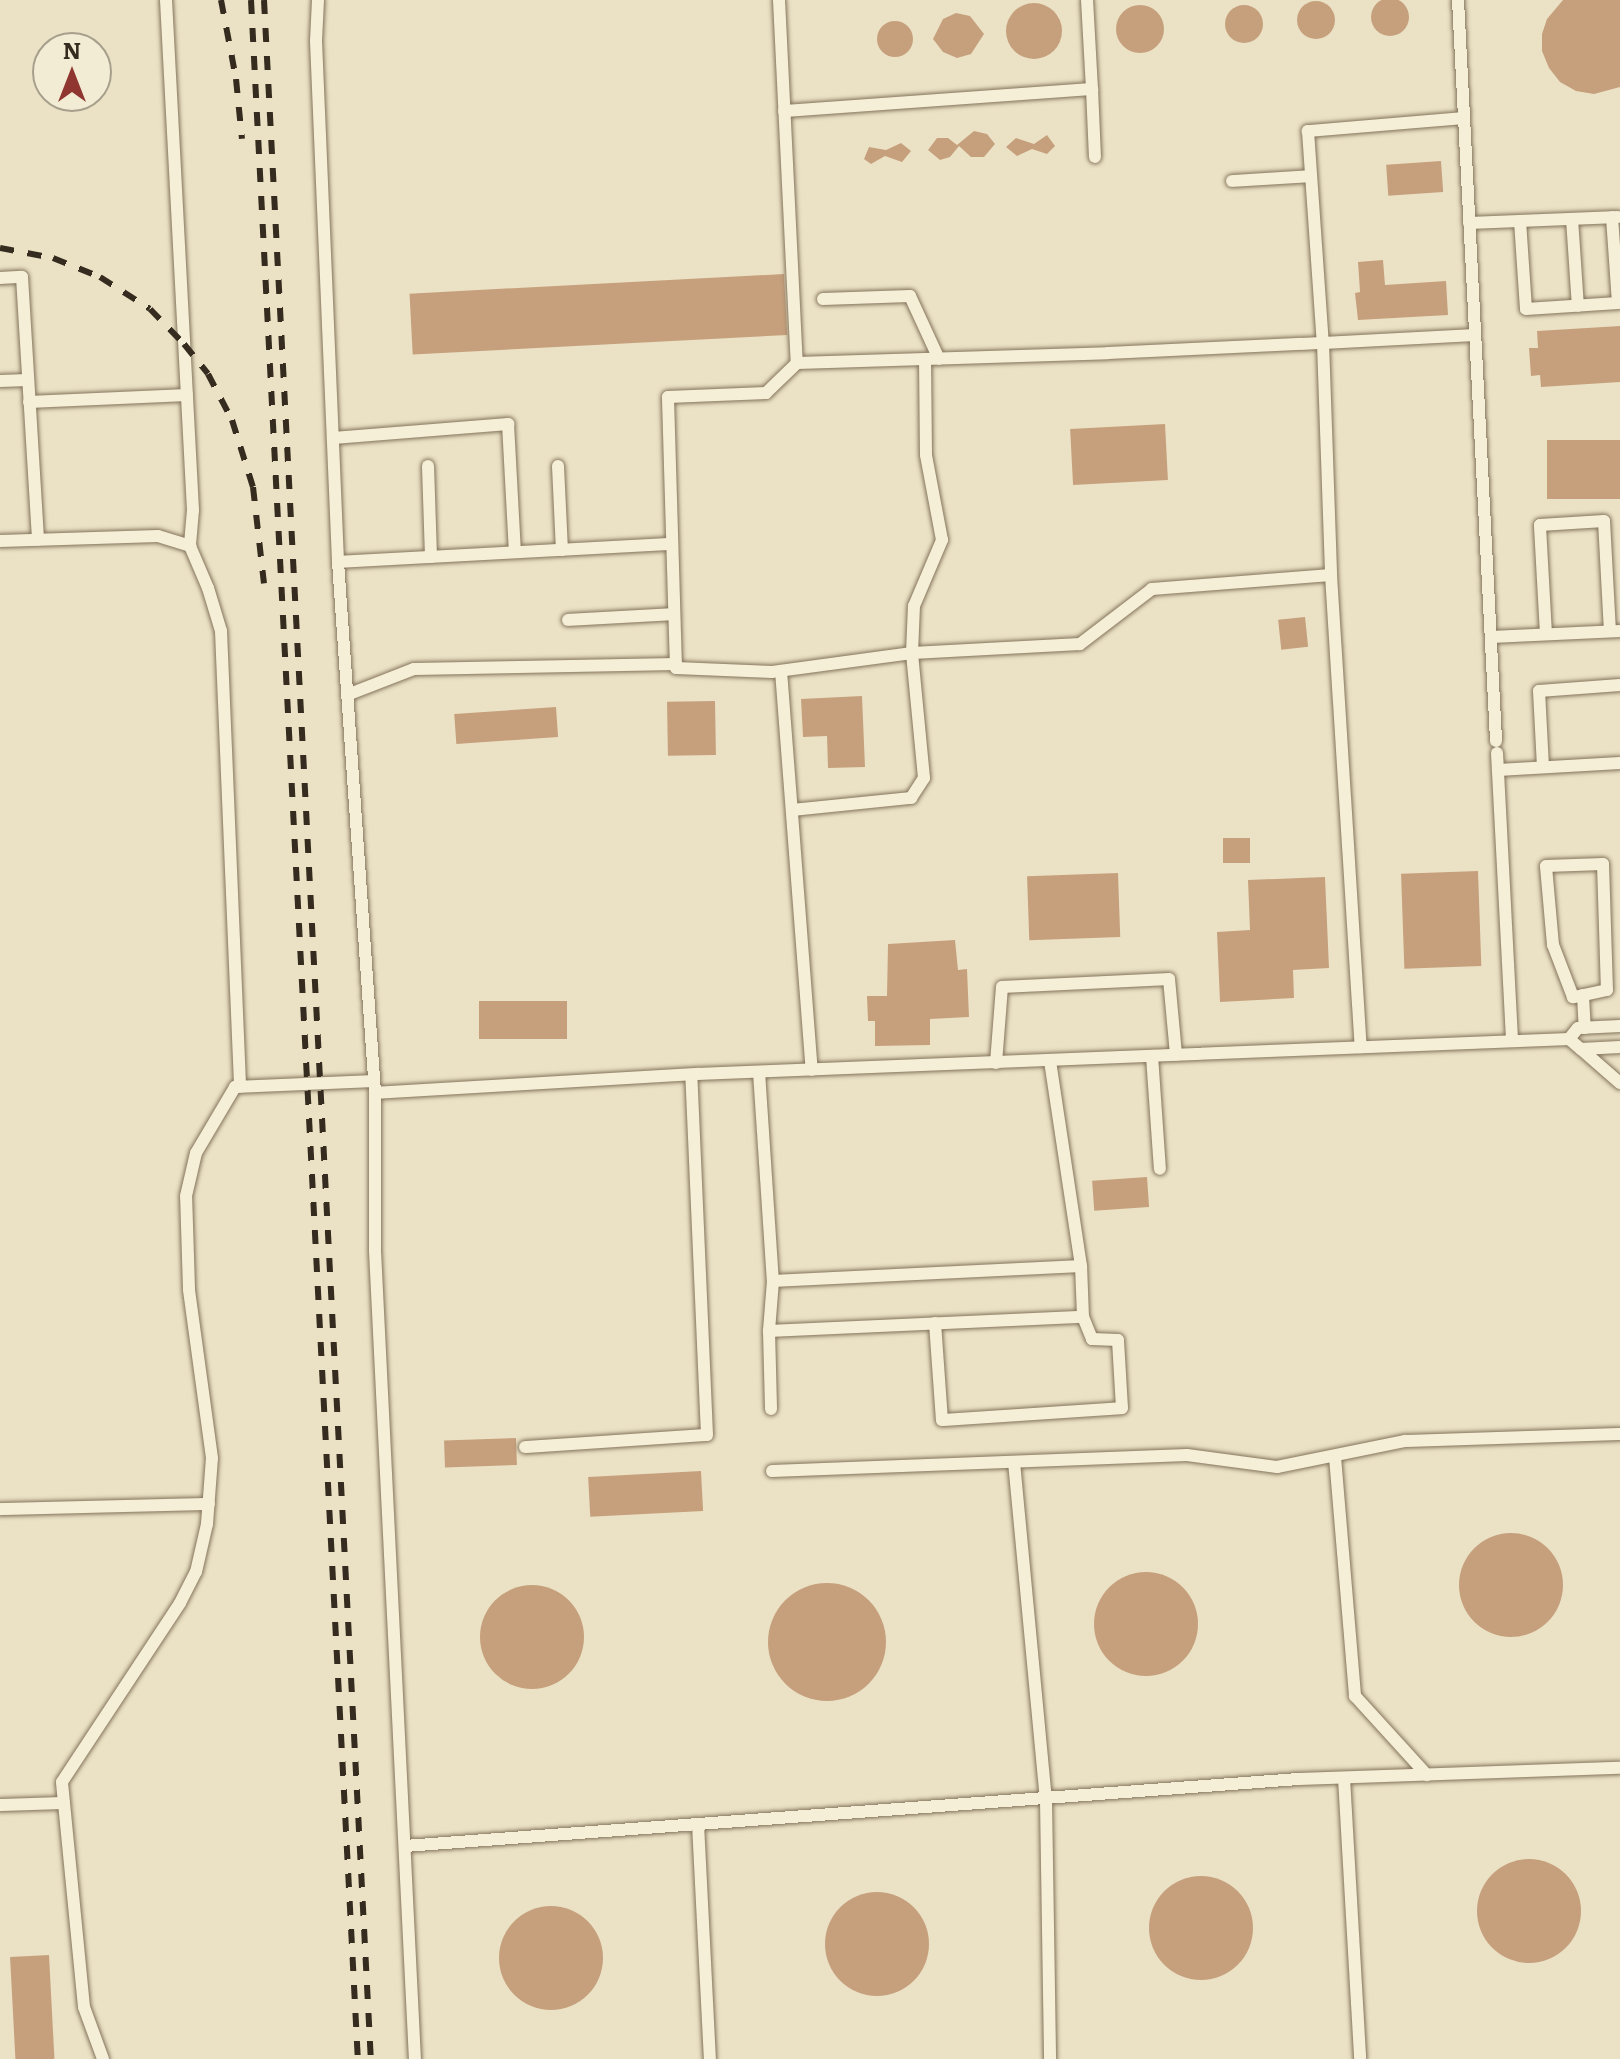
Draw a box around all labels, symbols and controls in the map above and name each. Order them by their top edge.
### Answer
north arrow [32,32,112,112]
text: N [63,33,81,66]

